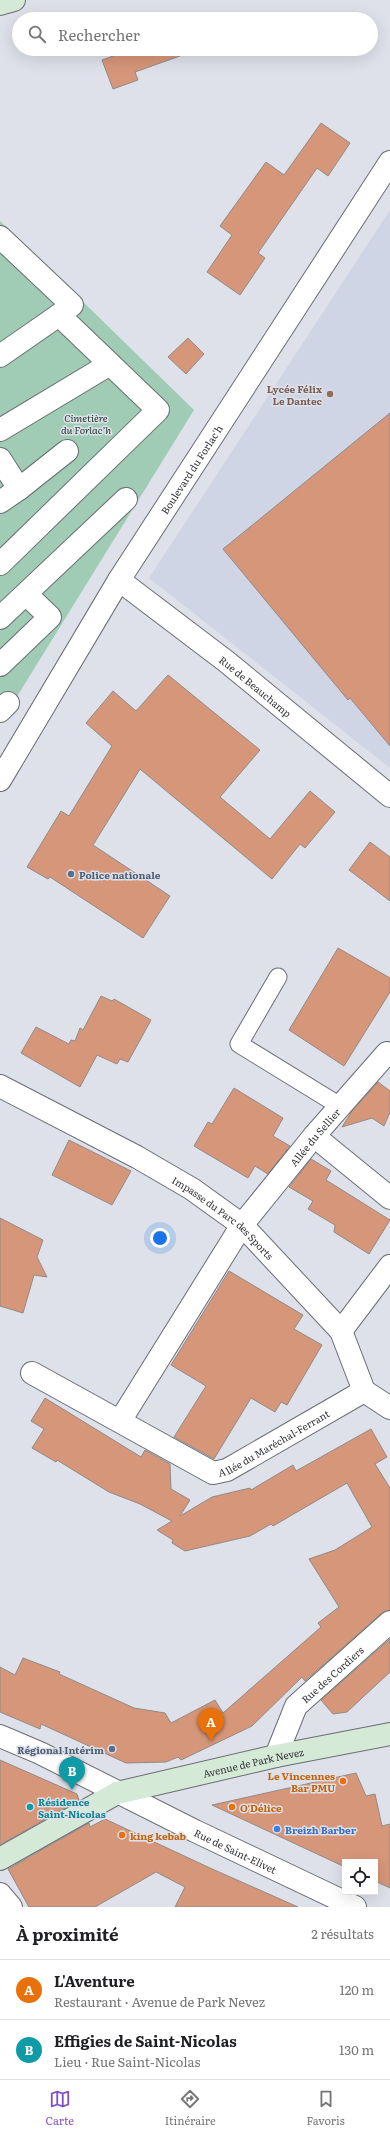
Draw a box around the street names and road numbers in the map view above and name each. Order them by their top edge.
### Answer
street label: Boulevard du Forlac'h [156,421,226,517]
street label: Rue de Beauchamp [217,652,295,720]
street label: Allée du Sellier [285,1104,343,1169]
street label: Impasse du Parc des Sports [170,1172,278,1263]
street label: Allée du Maréchal-Ferrant [217,1405,332,1479]
street label: Rue des Cordiers [297,1642,367,1706]
street label: Avenue de Park Nevez [201,1743,305,1780]
street label: Rue de Saint-Elivet [192,1824,279,1876]

